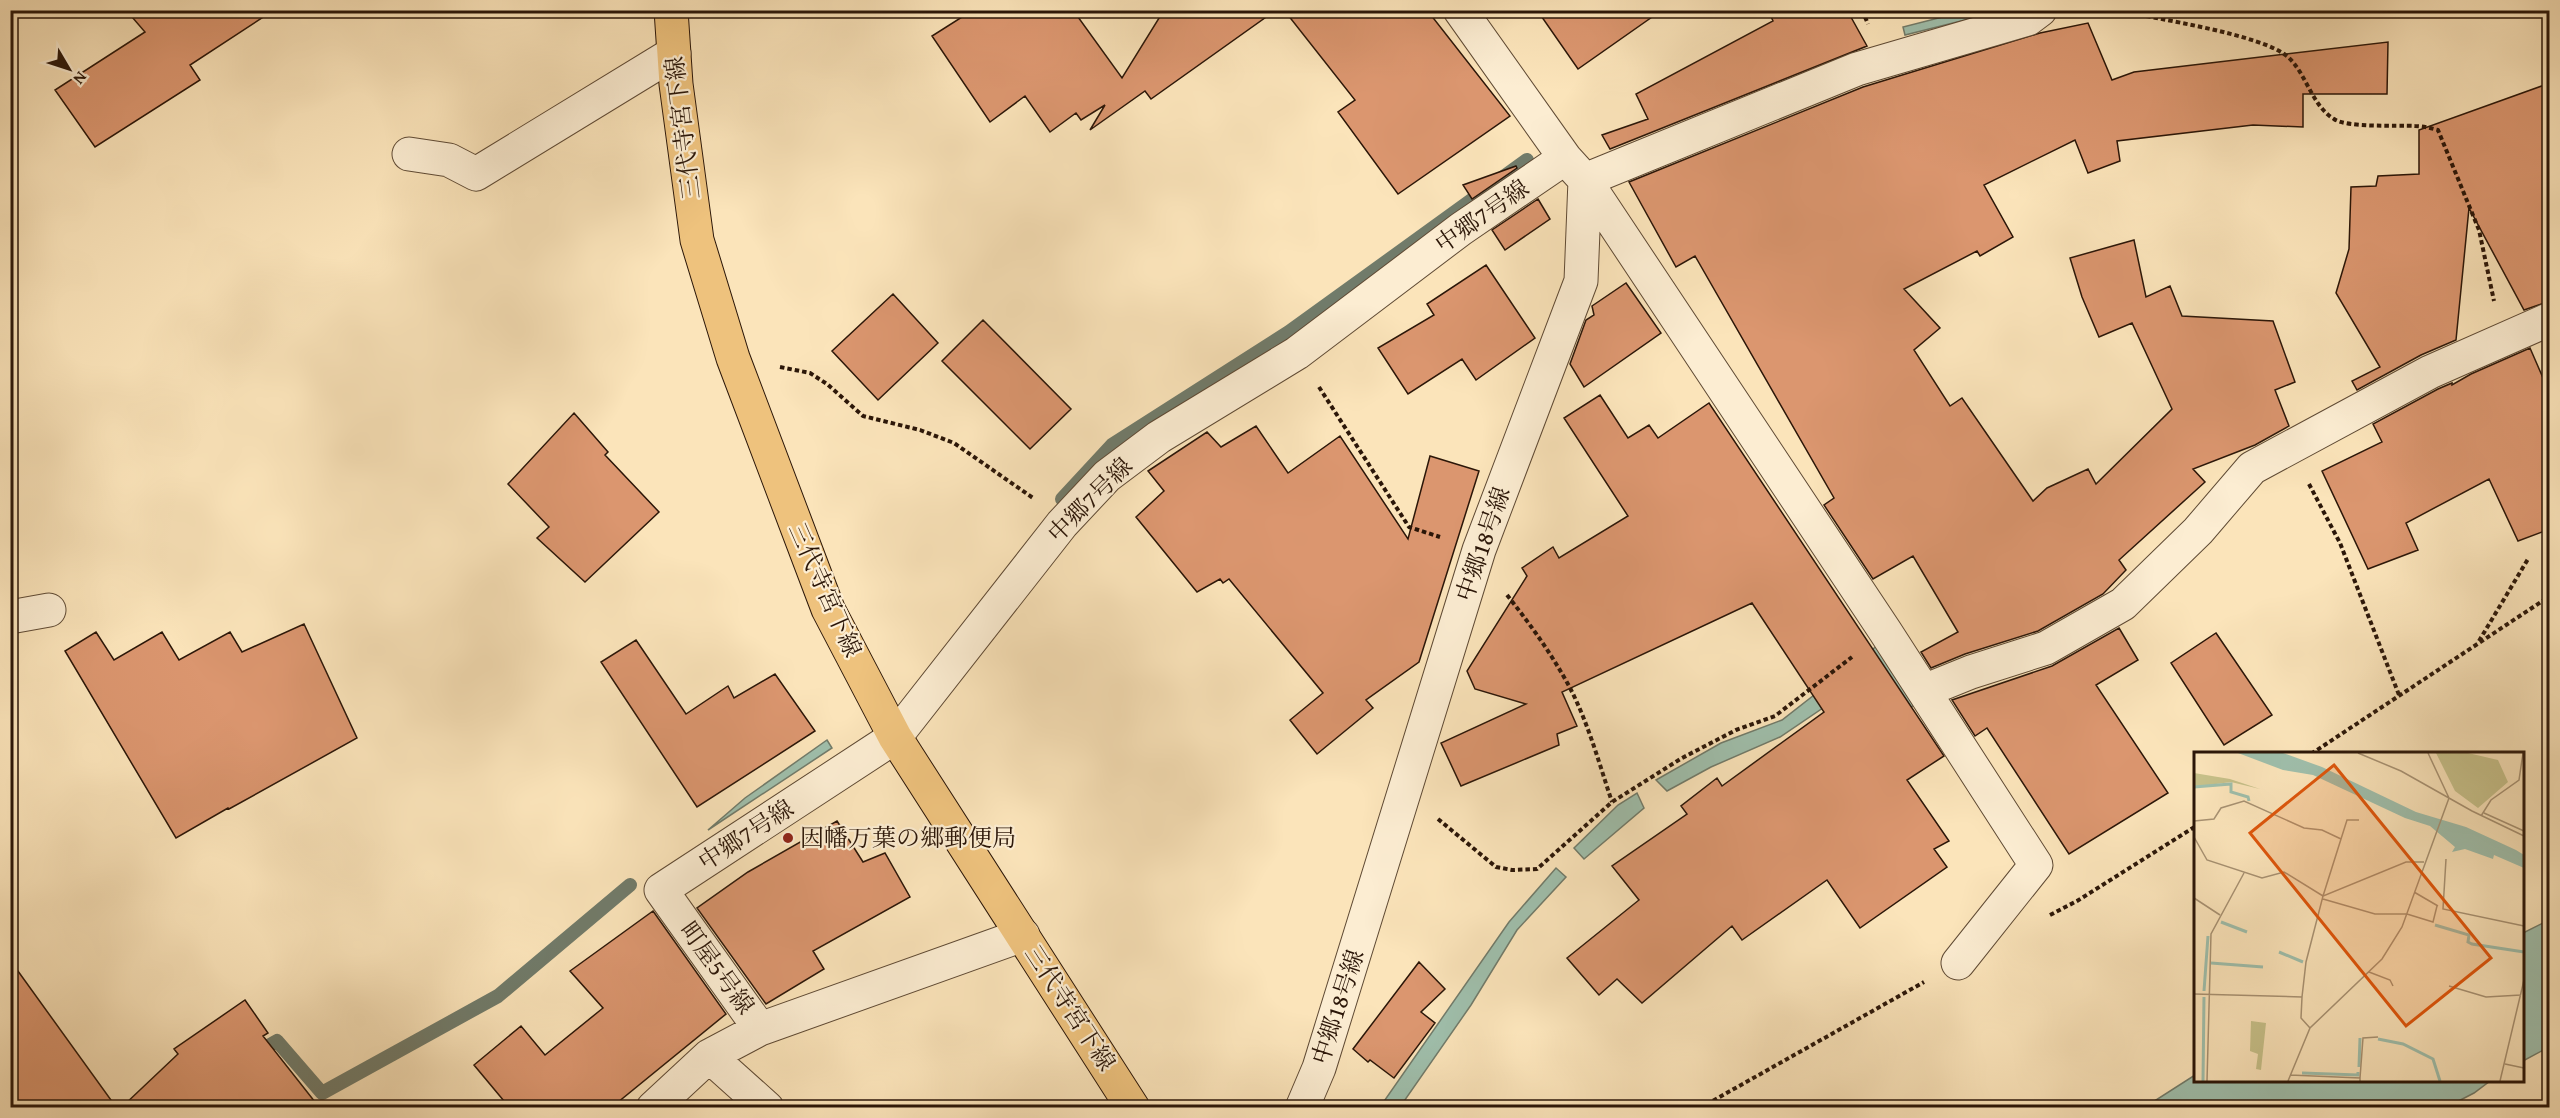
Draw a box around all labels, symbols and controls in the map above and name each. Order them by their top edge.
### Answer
north arrow [39,39,99,99]
street label: 三代寺宮下線 [656,54,709,202]
text: N [68,67,93,90]
street label: 中郷7号線 [1428,170,1536,261]
street label: 中郷7号線 [1039,449,1140,550]
street label: 中郷18号線 [1447,482,1518,606]
street label: 三代寺宮下線 [780,517,871,663]
inset map [2194,752,2524,1082]
street label: 中郷7号線 [691,791,800,879]
place label: 因幡万葉の郷郵便局 [800,820,1016,855]
marker: 因幡万葉の郷郵便局 [781,831,795,845]
street label: 町屋5号線 [672,914,763,1022]
street label: 三代寺宮下線 [1017,938,1124,1078]
street label: 中郷18号線 [1302,945,1373,1069]

